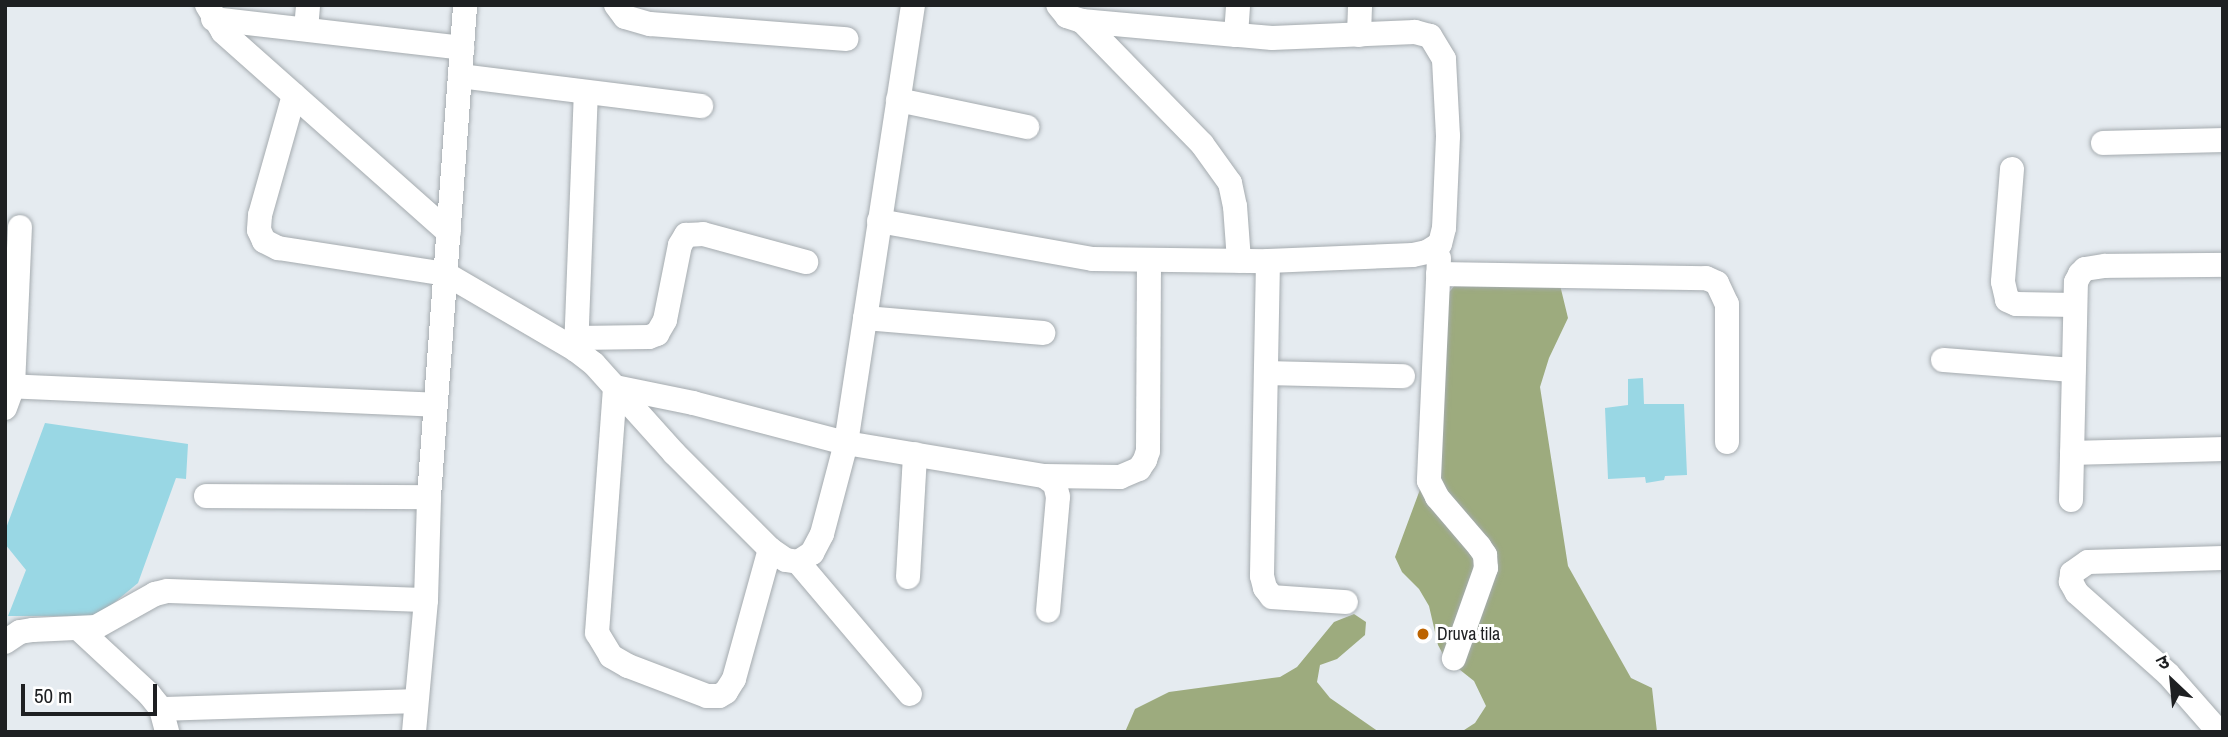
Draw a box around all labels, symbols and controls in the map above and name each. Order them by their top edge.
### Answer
place label: Druva tila [1437,623,1500,645]
marker: Druva tila [1415,626,1431,642]
north arrow [2137,646,2207,716]
text: उ [2152,648,2173,676]
scale bar [24,670,161,714]
text: 50 m [34,681,72,710]

